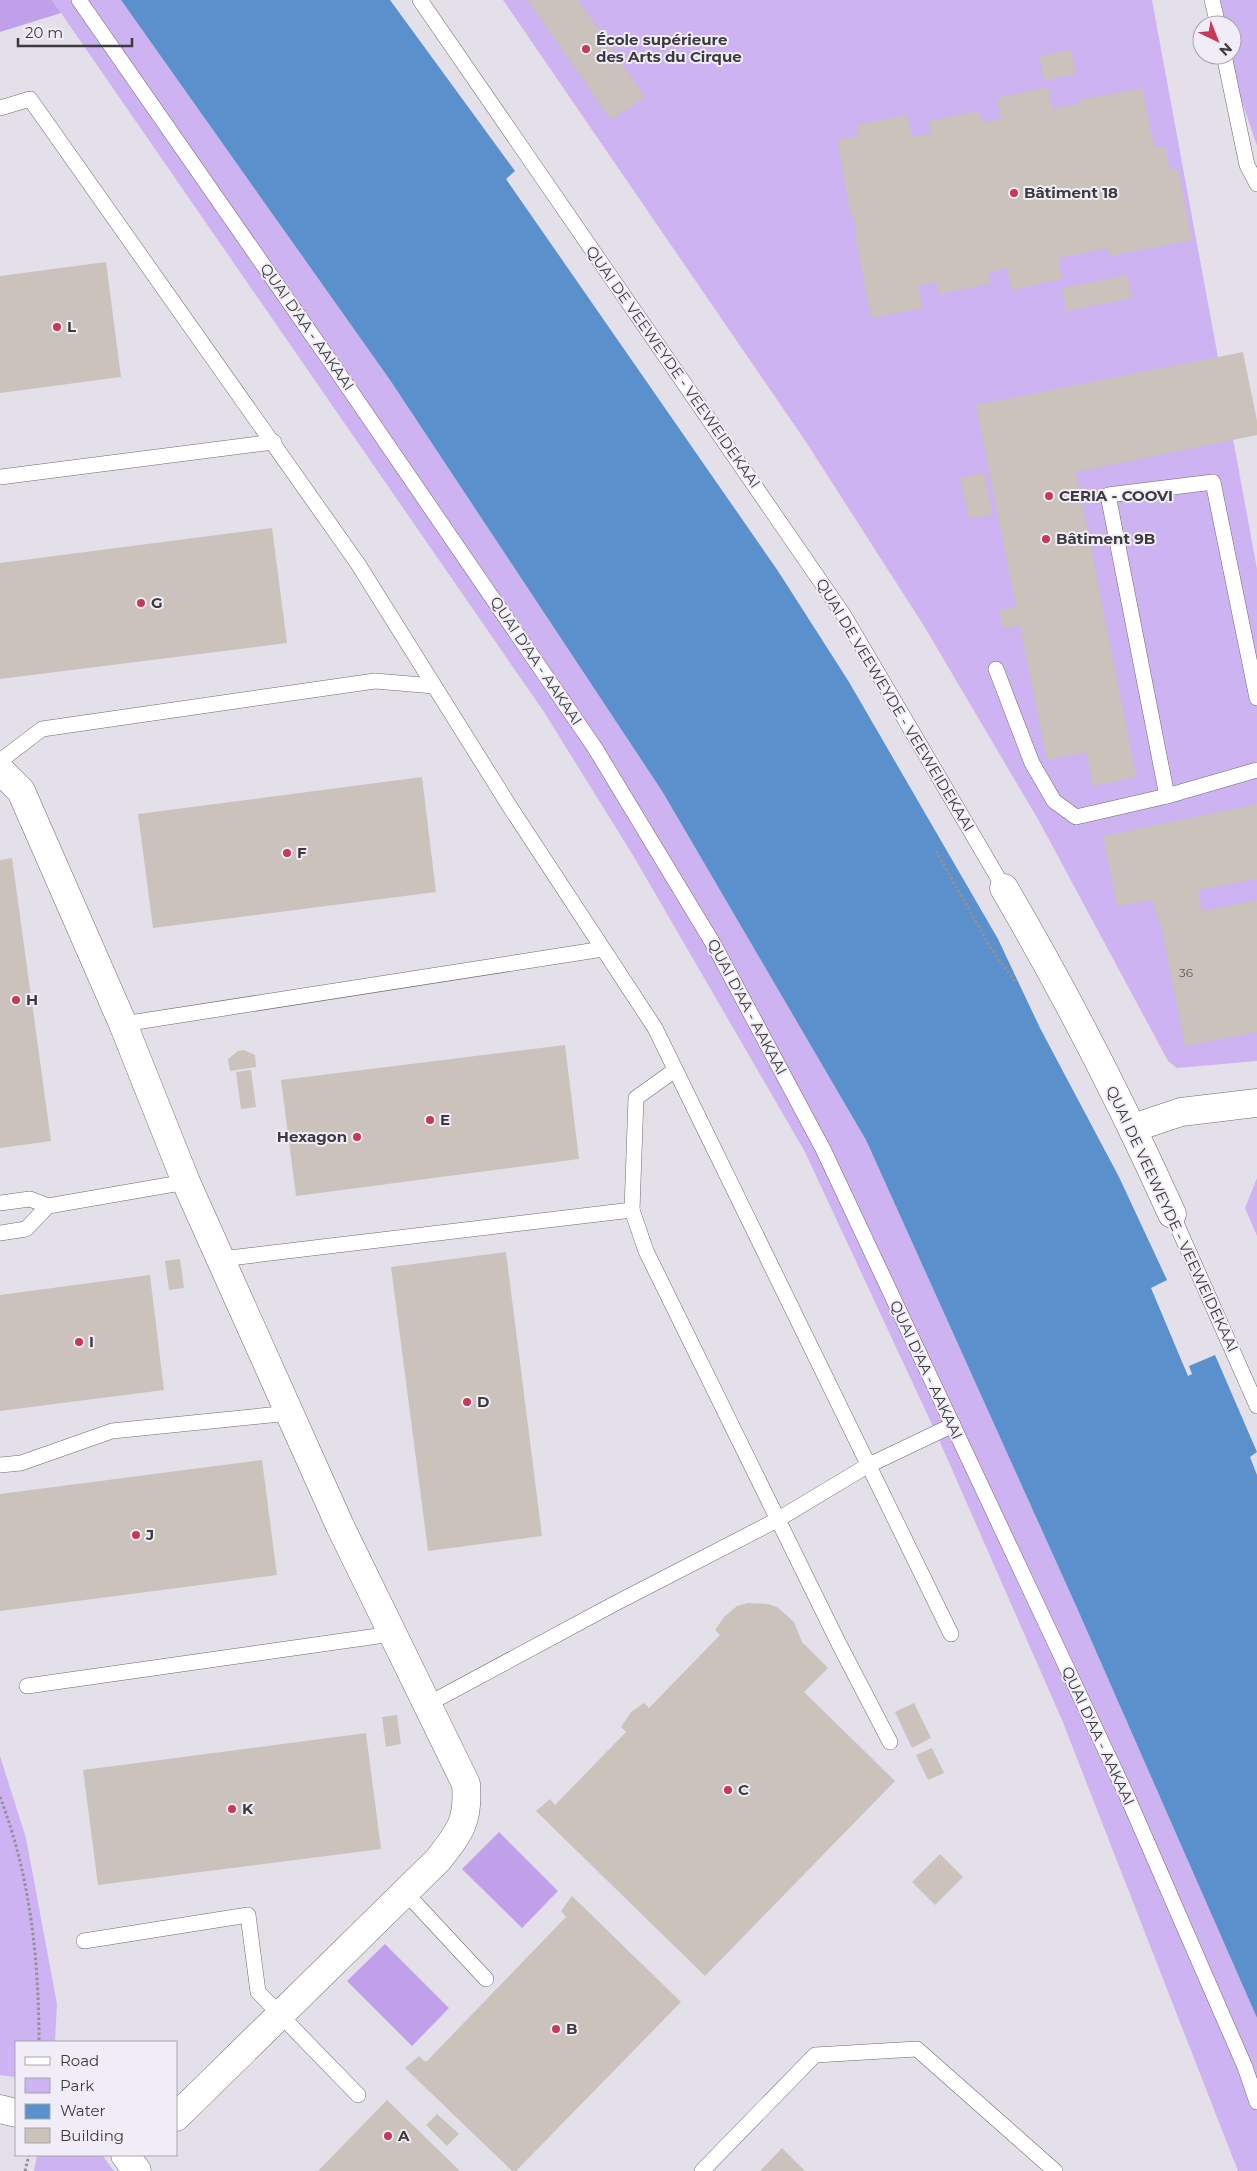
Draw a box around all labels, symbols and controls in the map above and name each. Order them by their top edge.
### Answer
scale bar [18,15,131,47]
north arrow [1192,15,1242,65]
text: 20 m [25,23,63,42]
place label: École supérieure des Arts du Cirque [596,30,742,66]
text: N [1216,39,1236,60]
marker: École supérieure des Arts du Cirque [580,43,592,55]
place label: Bâtiment 18 [1024,183,1118,202]
marker: Bâtiment 18 [1008,187,1020,199]
street label: QUAI DE VEEWEYDE - VEEWEIDEKAAI [582,242,765,492]
street label: QUAI D'AA - AAKAAI [256,259,359,394]
place label: L [67,317,76,336]
marker: L [51,321,63,333]
place label: CERIA - COOVI [1059,486,1173,505]
marker: CERIA - COOVI [1043,490,1055,502]
place label: Bâtiment 9B [1056,529,1155,548]
marker: Bâtiment 9B [1040,533,1052,545]
street label: QUAI DE VEEWEYDE - VEEWEIDEKAAI [812,575,979,835]
place label: G [151,593,163,612]
street label: QUAI D'AA - AAKAAI [486,593,587,729]
marker: G [135,597,147,609]
place label: F [297,843,307,862]
marker: F [281,847,293,859]
street label: QUAI D'AA - AAKAAI [704,936,791,1078]
house number: 36 [1179,965,1193,980]
place label: H [26,990,38,1009]
marker: H [10,994,22,1006]
street label: QUAI DE VEEWEYDE - VEEWEIDEKAAI [1102,1083,1243,1355]
place label: E [440,1110,450,1129]
marker: E [424,1114,436,1126]
place label: Hexagon [277,1127,347,1146]
marker: Hexagon [351,1131,363,1143]
street label: QUAI D'AA - AAKAAI [886,1297,967,1442]
place label: I [89,1332,94,1351]
marker: I [73,1336,85,1348]
place label: D [477,1392,489,1411]
marker: D [461,1396,473,1408]
place label: J [145,1525,154,1544]
marker: J [130,1529,142,1541]
street label: QUAI D'AA - AAKAAI [1058,1663,1139,1808]
place label: C [738,1780,749,1799]
marker: C [722,1784,734,1796]
place label: K [242,1799,254,1818]
marker: K [226,1803,238,1815]
place label: B [566,2019,577,2038]
marker: B [550,2023,562,2035]
legend [15,2041,178,2156]
text: Road [60,2051,99,2070]
text: Park [60,2076,94,2095]
text: Water [60,2101,106,2120]
text: Building [60,2126,124,2145]
place label: A [397,2126,410,2145]
marker: A [382,2130,394,2142]

